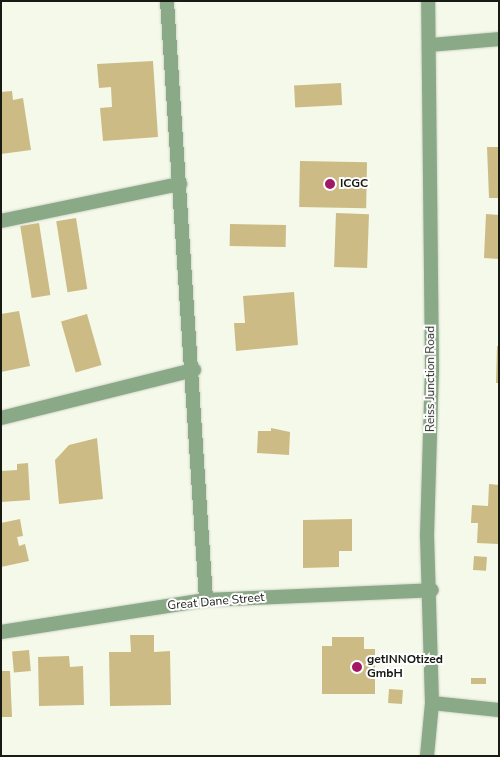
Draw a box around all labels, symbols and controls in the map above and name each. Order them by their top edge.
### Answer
place label: ICGC [340,177,368,191]
marker: ICGC [324,178,336,190]
street label: Reiss Junction Road [424,326,438,432]
street label: Great Dane Street [167,591,265,613]
place label: getINNOtized GmbH [367,653,443,681]
marker: getINNOtized GmbH [351,661,363,673]

